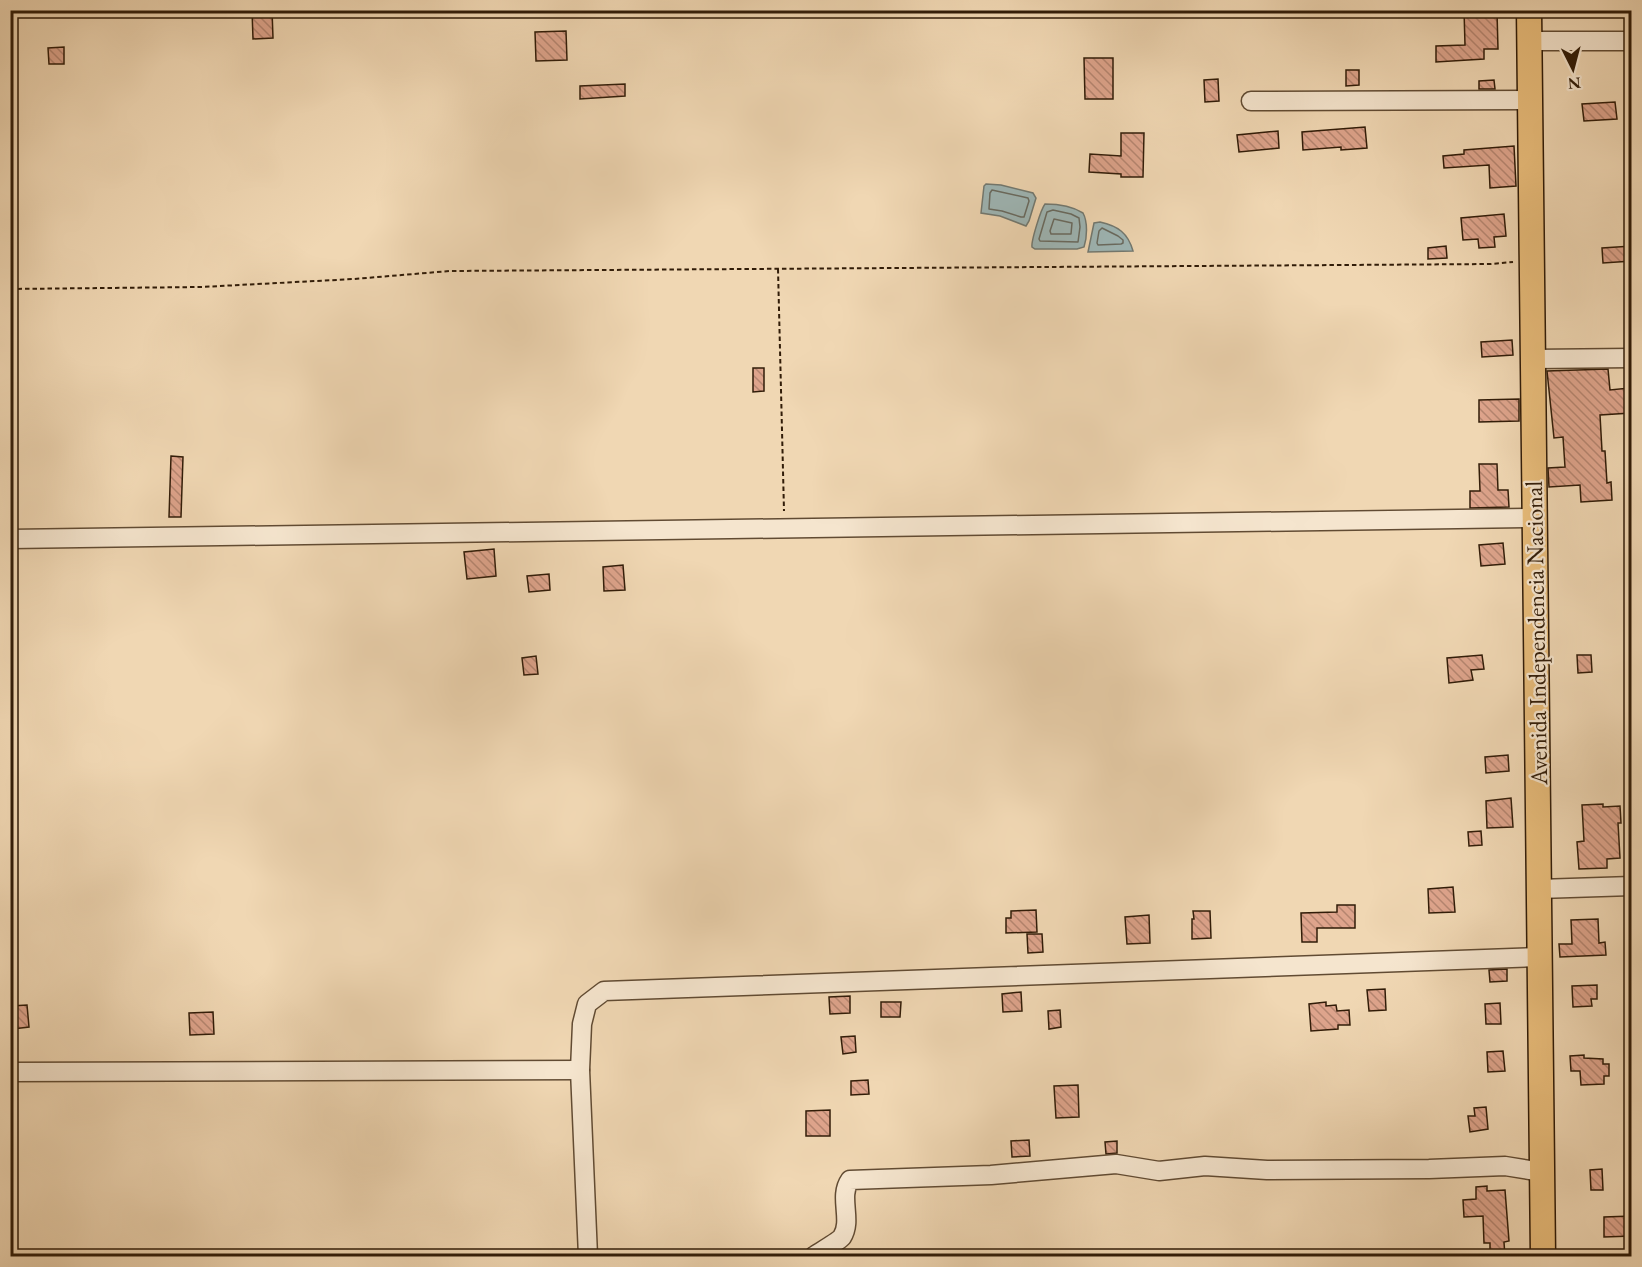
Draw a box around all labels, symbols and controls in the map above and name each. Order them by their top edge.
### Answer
north arrow [1543,39,1603,99]
text: N [1567,72,1582,95]
street label: Avenida Independencia Nacional [1518,480,1554,786]

